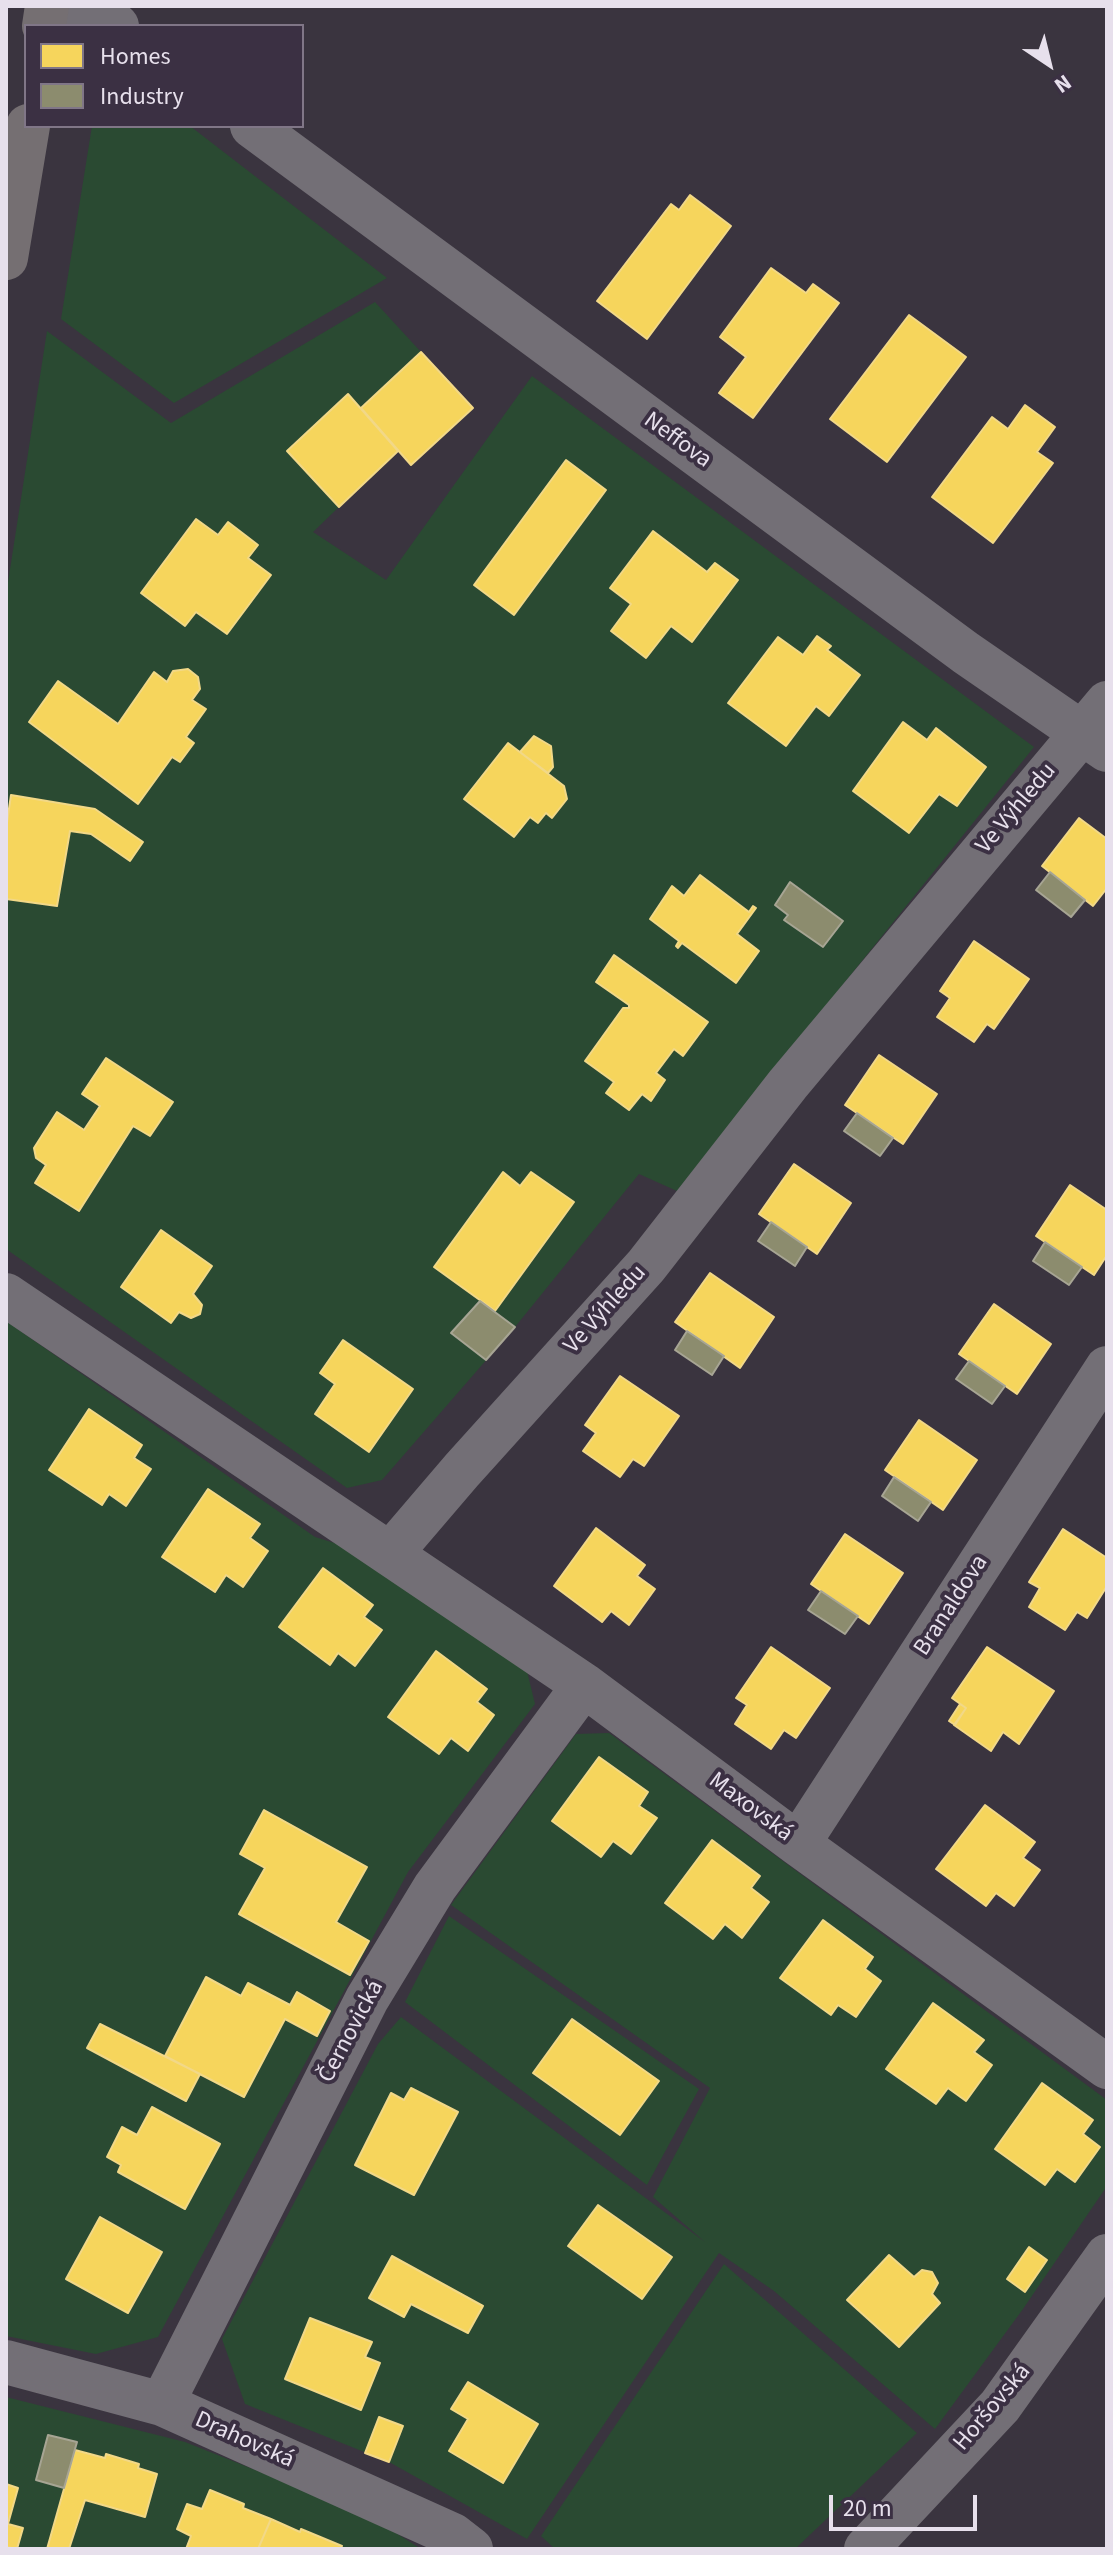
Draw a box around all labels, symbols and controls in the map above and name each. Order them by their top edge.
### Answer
legend [24,24,304,128]
north arrow [1009,24,1089,104]
text: Homes [100,39,171,74]
text: N [1048,66,1078,101]
text: Industry [100,79,184,114]
street label: Neffova [637,407,717,475]
street label: Ve Výhledu [971,758,1063,860]
street label: Ve Výhledu [559,1260,653,1360]
street label: Branaldova [909,1550,995,1662]
street label: Maxovská [702,1767,798,1849]
street label: Černovická [313,1976,391,2088]
street label: Horšovská [948,2359,1038,2457]
street label: Drahovská [190,2406,298,2476]
scale bar [833,2479,981,2529]
text: 20 m [843,2491,892,2526]

